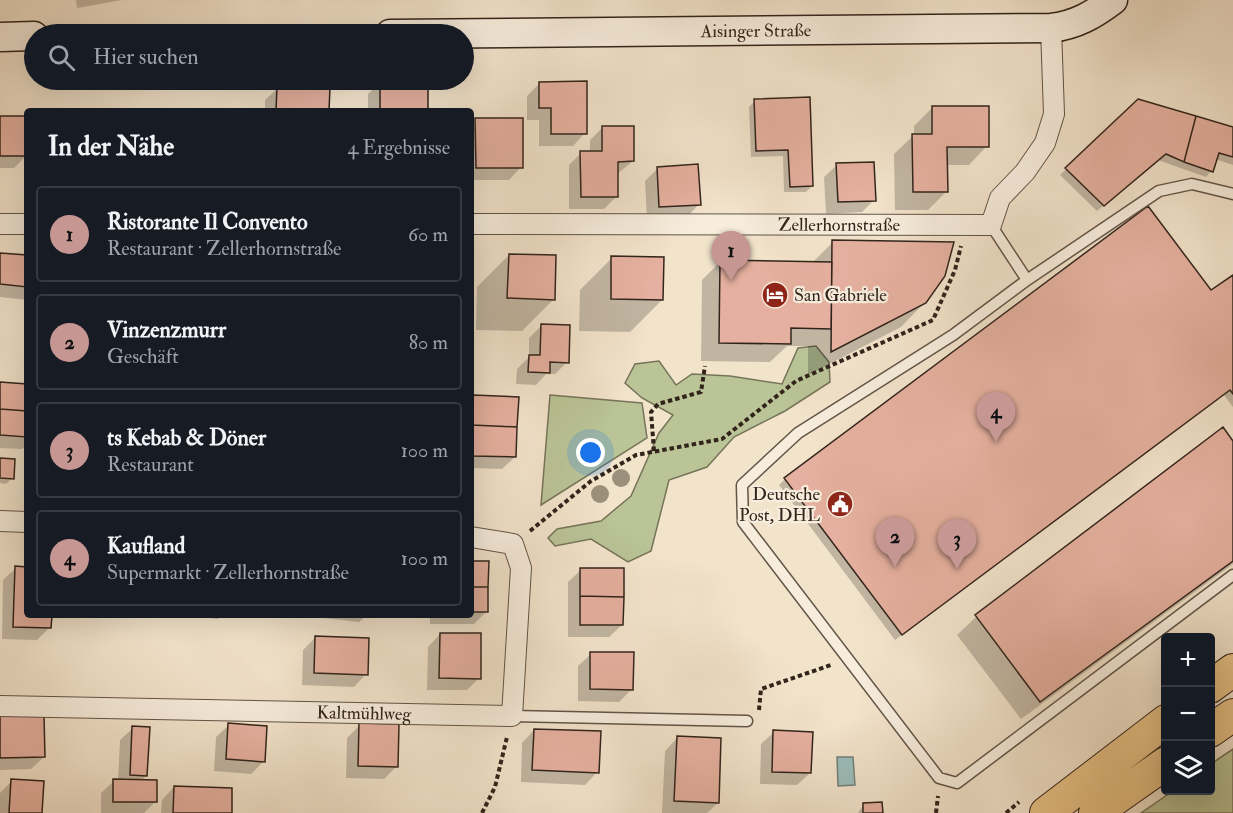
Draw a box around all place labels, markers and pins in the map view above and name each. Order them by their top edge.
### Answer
pin: 1 [712,232,750,281]
hotel icon: San Gabriele [760,280,790,310]
place label: San Gabriele [794,284,887,307]
pin: 4 [976,392,1016,442]
place label: Deutsche Post, DHL [739,483,820,527]
public building icon: Deutsche Post, DHL [825,489,855,519]
pin: 2 [876,518,914,567]
pin: 3 [938,520,976,569]

